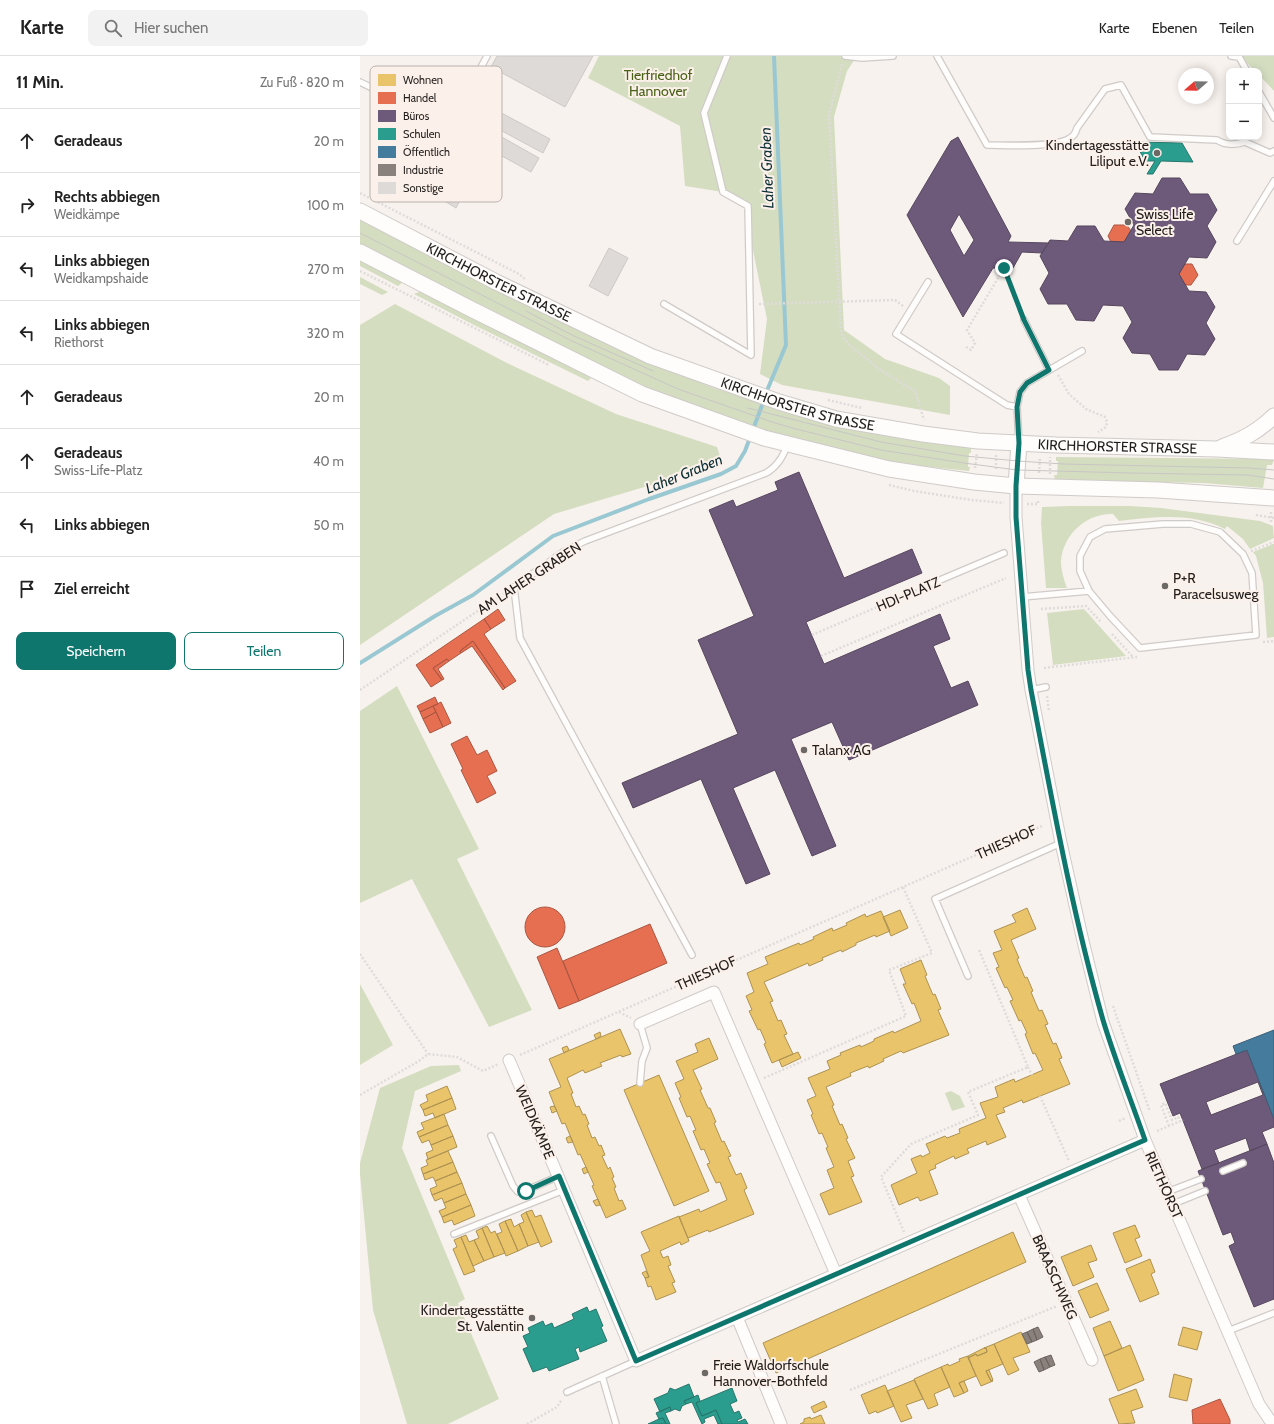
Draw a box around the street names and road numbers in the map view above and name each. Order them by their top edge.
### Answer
street label: KIRCHHORSTER STRASSE [423,238,574,326]
street label: KIRCHHORSTER STRASSE [719,373,876,435]
street label: KIRCHHORSTER STRASSE [1037,435,1198,458]
street label: AM LAHER GRABEN [474,538,584,618]
street label: HDI-PLATZ [873,572,943,615]
street label: THIESHOF [973,820,1040,863]
street label: THIESHOF [673,951,740,994]
street label: WEIDKÄMPE [511,1082,559,1162]
street label: RIETHORST [1141,1148,1187,1222]
street label: BRAASCHWEG [1028,1232,1082,1322]

